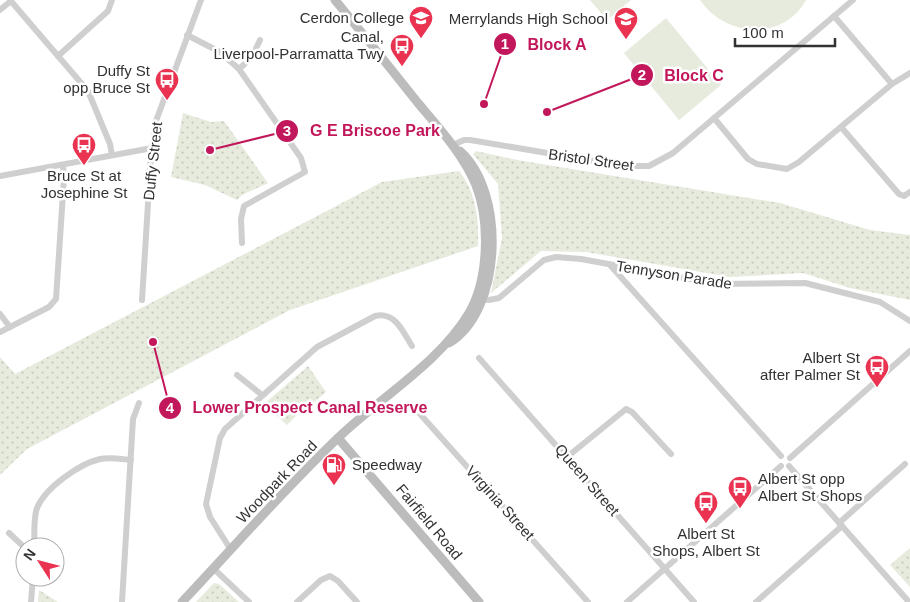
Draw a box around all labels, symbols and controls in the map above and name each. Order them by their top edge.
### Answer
school or university icon: Cerdon College [408,5,434,39]
school or university icon: Merrylands High School [613,6,639,40]
place label: Cerdon College [300,9,404,26]
place label: Merrylands High School [449,10,608,27]
scale bar [735,15,835,47]
text: 100 m [742,24,784,41]
place label: Canal, Liverpool-Parramatta Twy [213,28,385,62]
callout: Block A [493,29,597,60]
bus stop icon: Canal, Liverpool-Parramatta Twy [389,33,415,67]
text: 1 [501,35,509,52]
text: Block A [528,36,587,53]
callout: Block C [629,60,734,91]
place label: Duffy St opp Bruce St [63,62,151,96]
text: 2 [638,66,646,83]
bus stop icon: Duffy St opp Bruce St [154,67,180,101]
text: Block C [664,67,724,84]
callout: G E Briscoe Park [275,115,450,146]
street label: Duffy Street [140,120,165,201]
text: 3 [283,122,291,139]
text: G E Briscoe Park [310,122,440,139]
bus stop icon: Bruce St at Josephine St [71,132,97,166]
street label: Bristol Street [547,145,636,174]
place label: Bruce St at Josephine St [41,167,128,201]
street label: Tennyson Parade [615,257,733,292]
place label: Albert St after Palmer St [760,349,861,383]
bus stop icon: Albert St after Palmer St [864,354,890,388]
callout: Lower Prospect Canal Reserve [157,392,437,423]
text: 4 [166,399,175,416]
text: Lower Prospect Canal Reserve [193,399,427,416]
street label: Woodpark Road [233,437,320,526]
street label: Queen Street [552,440,624,520]
fuel station icon: Speedway [321,452,347,486]
place label: Speedway [352,456,423,473]
street label: Virginia Street [463,462,539,544]
place label: Albert St opp Albert St Shops [758,470,862,504]
bus stop icon: Albert St opp Albert St Shops [727,475,753,509]
street label: Fairfield Road [393,480,466,563]
bus stop icon: Albert St Shops, Albert St [693,490,719,524]
place label: Albert St Shops, Albert St [652,525,761,559]
north arrow [15,537,65,587]
text: N [20,546,39,563]

